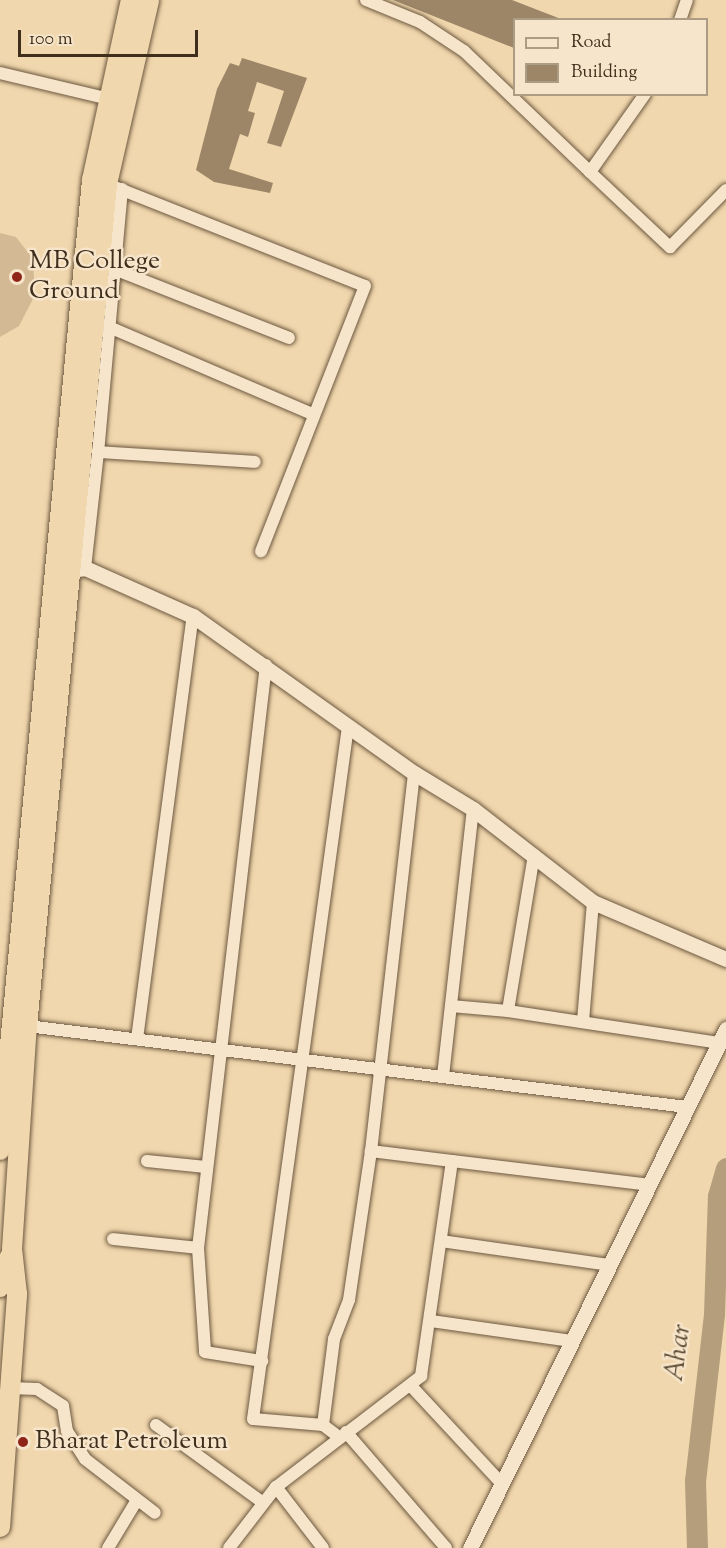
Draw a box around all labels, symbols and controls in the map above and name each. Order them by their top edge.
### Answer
scale bar [21,18,201,56]
legend [513,18,708,96]
text: 100 m [29,27,73,53]
text: Road [571,30,611,56]
text: Building [571,60,637,86]
place label: MB College Ground [29,246,160,308]
marker: MB College Ground [10,270,24,284]
water label: Ahar [659,1322,699,1384]
place label: Bharat Petroleum [35,1426,228,1458]
marker: Bharat Petroleum [16,1435,30,1449]

